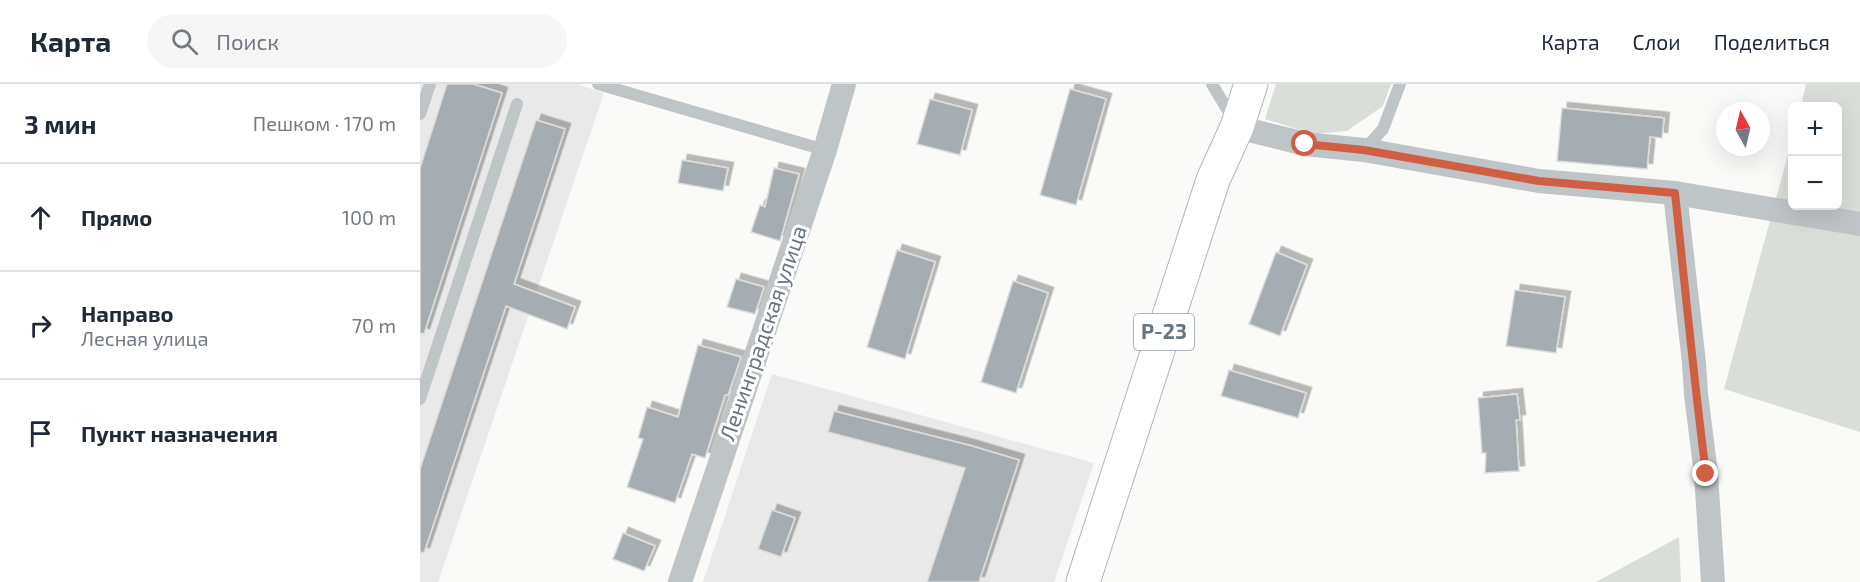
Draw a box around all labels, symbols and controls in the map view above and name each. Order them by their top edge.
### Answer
search box [147,14,567,68]
text: Карта [30,24,111,58]
icon: search [168,25,201,58]
text: Поиск [216,28,279,54]
text: Карта [1541,29,1600,54]
text: Слои [1633,29,1681,54]
text: Поделиться [1714,29,1830,54]
north arrow [1716,102,1770,156]
map controls [1788,102,1842,210]
button: + [1788,102,1842,156]
text: 3 мин [24,108,96,139]
text: Пешком · 170 m [253,111,396,135]
route start [1291,130,1317,156]
button: − [1788,156,1842,210]
icon: ahead [24,201,57,234]
text: Прямо [81,204,152,230]
text: 100 m [342,205,396,229]
street label: Ленинградская улица [713,222,812,444]
text: Направо [81,300,174,326]
icon: right [24,309,57,342]
text: 70 m [352,313,396,337]
road number: Р-23 [1134,314,1194,350]
text: Лесная улица [81,326,209,350]
icon: arrive [24,417,57,450]
text: Пункт назначения [81,420,278,446]
route end [1692,460,1718,486]

